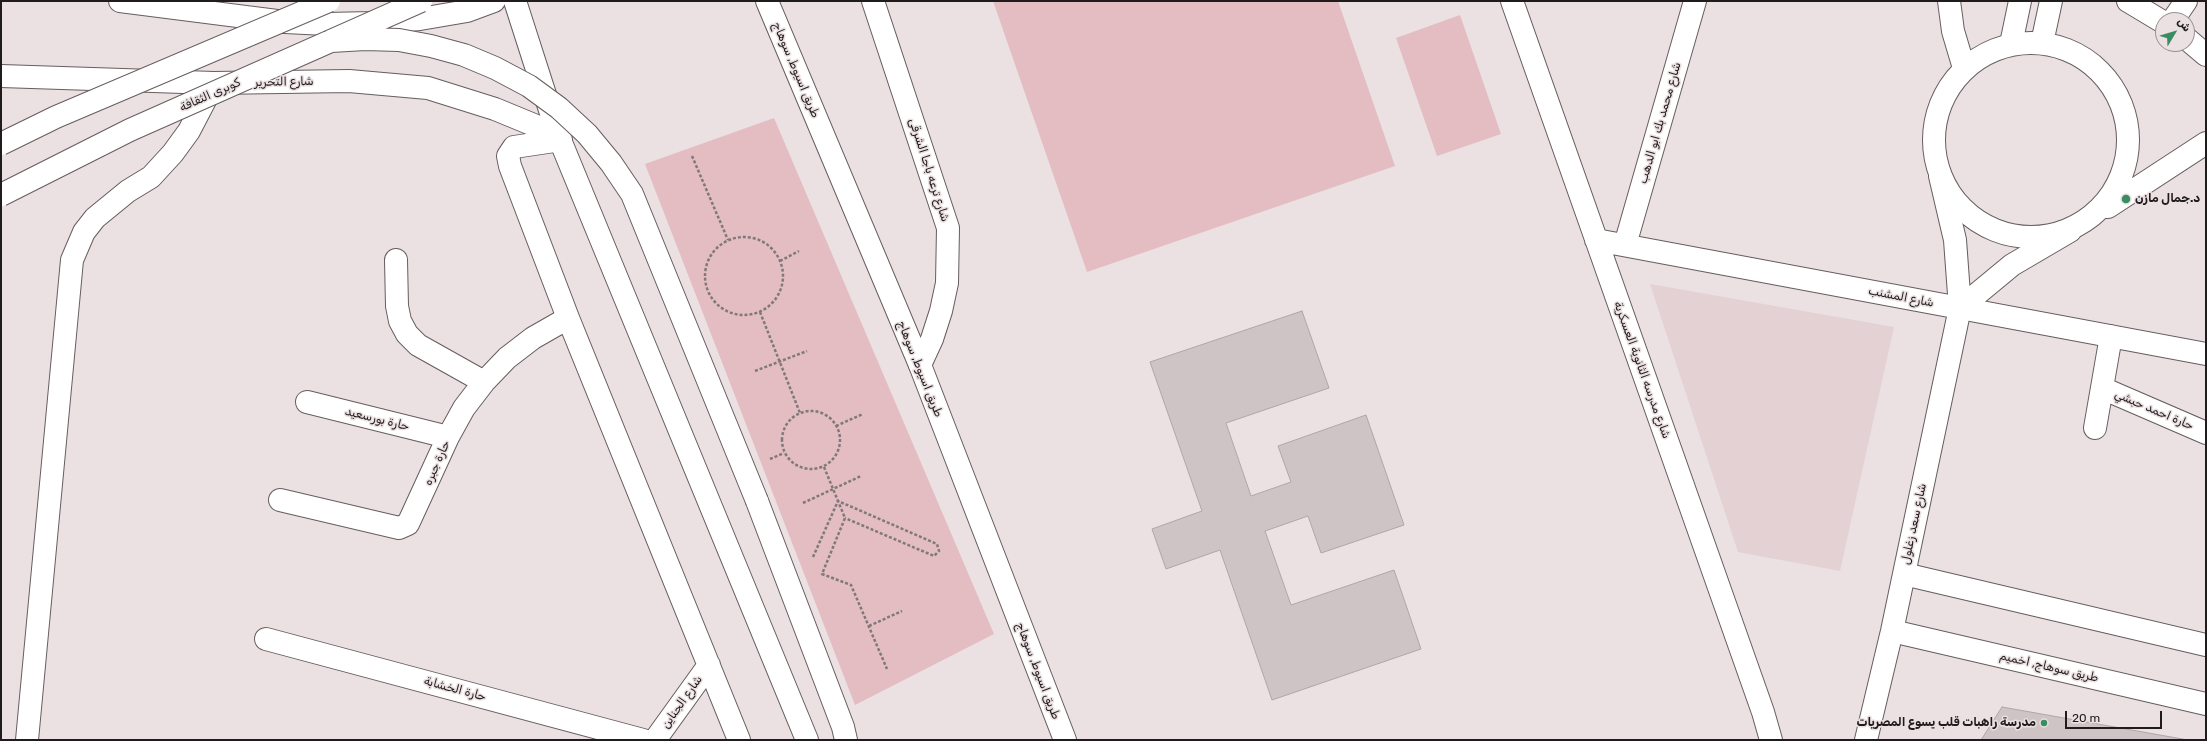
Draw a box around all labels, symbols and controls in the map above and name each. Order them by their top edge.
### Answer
north arrow [2155,12,2195,52]
text: ش [2175,15,2193,34]
street label: طريق اسيوط, سوهاج [769,20,823,120]
street label: شارع محمد بك ابو الدهب [1636,61,1684,185]
street label: شارع التحرير [254,74,314,90]
street label: كوبرى الثقافة [177,75,243,115]
street label: شارع ترعه باجا الشرقى [905,116,953,224]
place label: د.جمال مازن [2135,192,2200,206]
marker: د.جمال مازن [2120,193,2132,205]
street label: شارع المشنب [1867,284,1935,310]
street label: شارع مدرسه الثانوية العسكرية [1610,299,1674,441]
street label: طريق اسيوط, سوهاج [894,319,946,419]
street label: حارة احمد حبشي [2112,387,2196,433]
street label: حارة بورسعيد [343,404,411,434]
street label: حارة جبره [421,438,453,488]
street label: شارع سعد زغلول [1898,482,1930,566]
street label: طريق اسيوط, سوهاج [1013,620,1063,722]
street label: طريق سوهاج, اخميم [1998,649,2100,685]
street label: شارع الجناين [658,673,706,731]
street label: حارة الخشابة [422,674,488,704]
scale bar [2067,703,2164,729]
text: 20 m [2072,711,2100,725]
place label: مدرسة راهبات قلب يسوع المصريات [1856,716,2036,730]
marker: مدرسة راهبات قلب يسوع المصريات [2039,718,2049,728]

